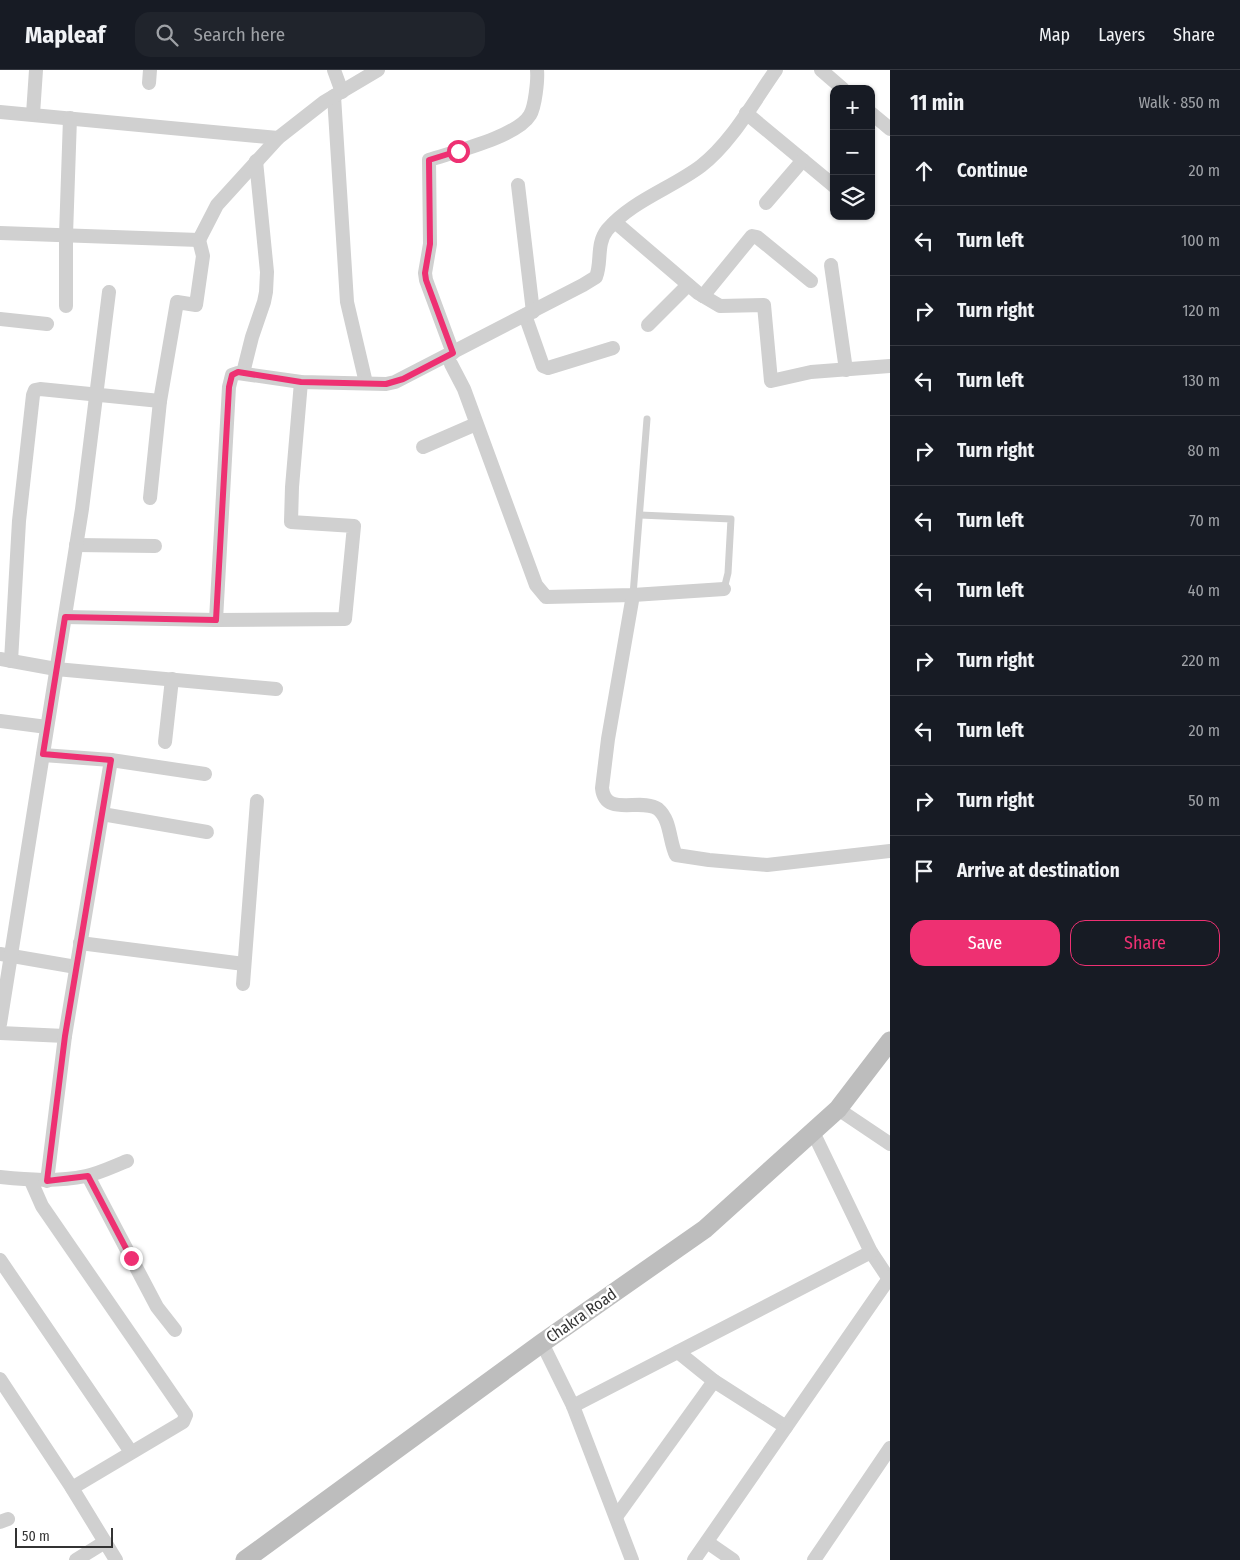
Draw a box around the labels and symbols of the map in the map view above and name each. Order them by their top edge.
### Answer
route start [447,140,470,163]
route end [120,1247,143,1270]
street label: Chakra Road [542,1284,620,1347]
scale bar [15,1525,112,1548]

